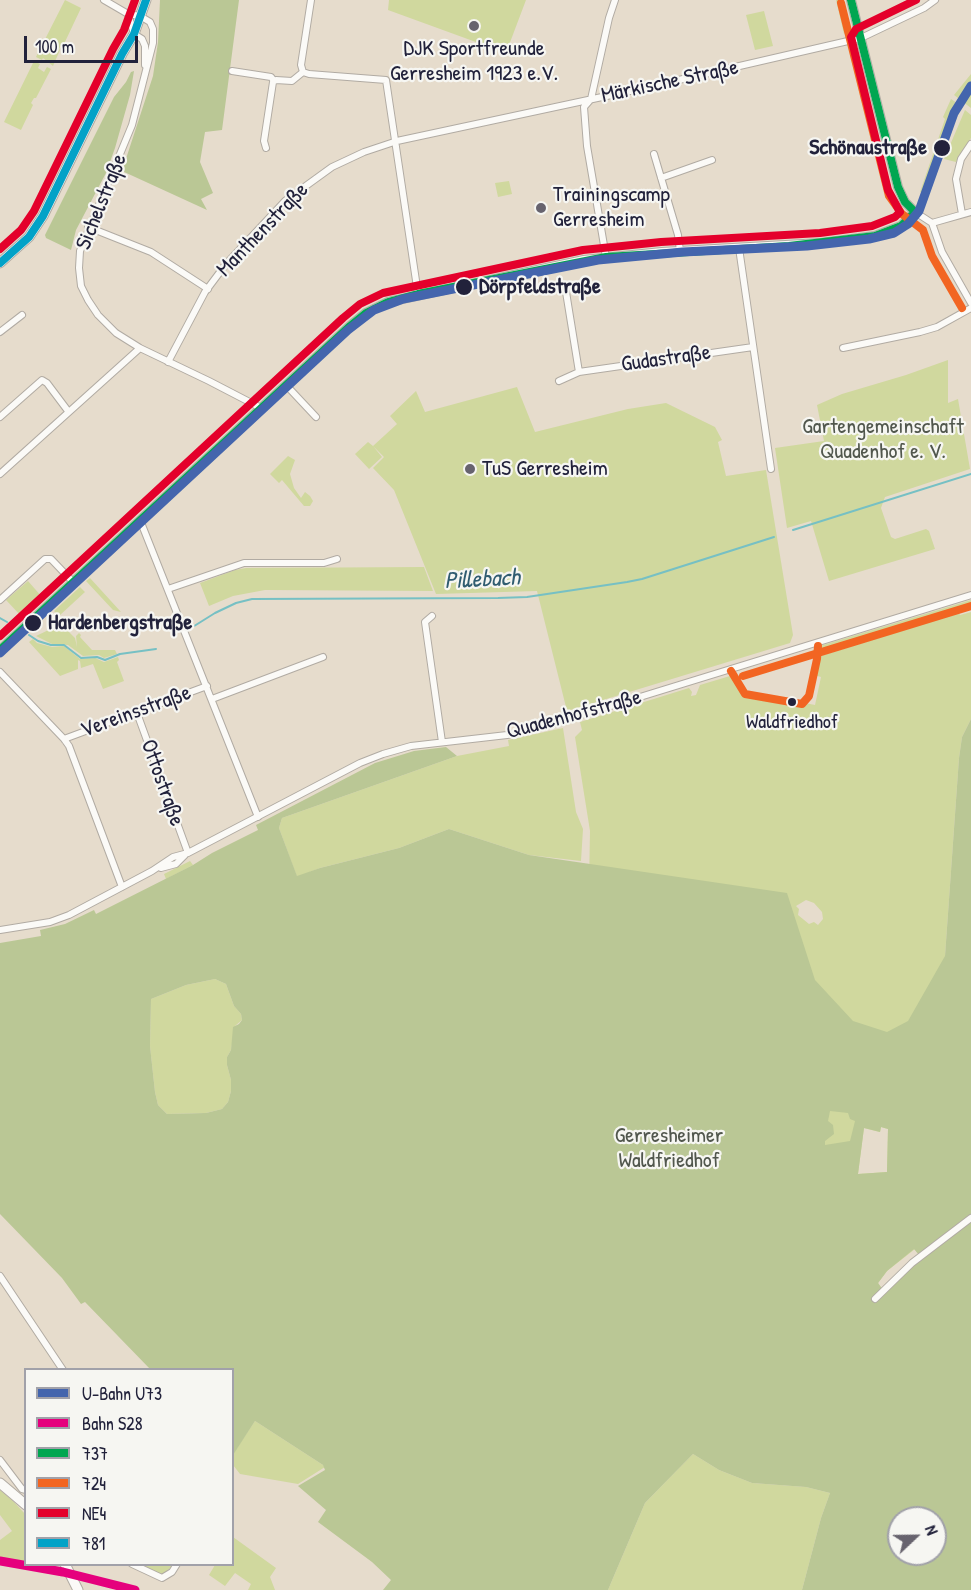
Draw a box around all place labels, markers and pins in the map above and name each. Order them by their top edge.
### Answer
marker: DJK Sportfreunde Gerresheim 1923 e.V. [467,19,481,33]
place label: DJK Sportfreunde Gerresheim 1923 e.V. [390,36,558,88]
place label: Schönaustraße [809,135,927,161]
marker: Schönaustraße [932,138,952,158]
place label: Trainingscamp Gerresheim [553,182,670,234]
marker: Trainingscamp Gerresheim [534,201,548,215]
place label: Dörpfeldstraße [479,274,601,300]
marker: Dörpfeldstraße [454,277,474,297]
place label: TuS Gerresheim [482,456,608,482]
marker: TuS Gerresheim [463,462,477,476]
place label: Hardenbergstraße [48,610,192,636]
marker: Hardenbergstraße [23,613,43,633]
marker: Waldfriedhof [786,696,798,708]
place label: Waldfriedhof [746,711,838,735]

